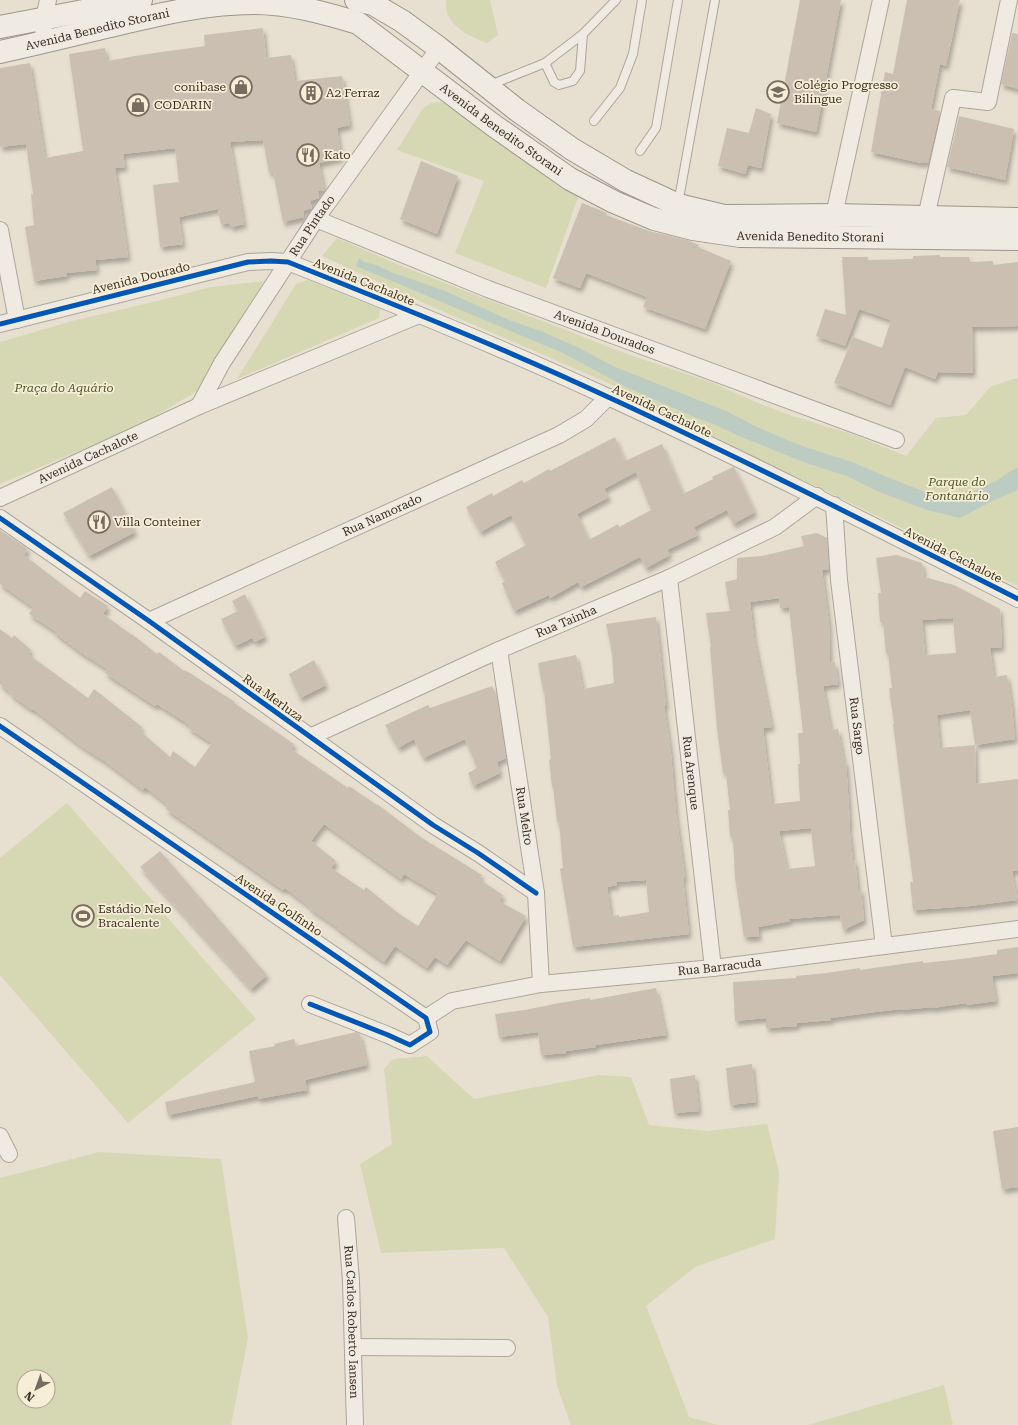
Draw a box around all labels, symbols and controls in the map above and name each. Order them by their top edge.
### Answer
street label: Avenida Benedito Storani [24,6,171,53]
shop icon: conibase [228,74,254,100]
place label: Colégio Progresso Bilíngue [794,78,898,106]
school or university icon: Colégio Progresso Bilíngue [765,79,791,105]
place label: conibase [174,80,226,94]
building icon: A2 Ferraz [298,80,324,106]
street label: Avenida Benedito Storani [437,81,565,179]
place label: A2 Ferraz [326,86,380,100]
shop icon: CODARIN [125,92,151,118]
place label: CODARIN [154,98,212,112]
restaurant icon: Kato [295,142,321,168]
place label: Kato [324,148,351,162]
street label: Rua Pintado [287,193,338,259]
street label: Avenida Benedito Storani [736,229,884,245]
street label: Avenida Cachalote [311,255,417,309]
street label: Avenida Dourado [91,259,191,297]
street label: Avenida Dourados [552,307,657,357]
park label: Praça do Aquário [13,381,114,395]
street label: Avenida Cachalote [610,382,714,440]
street label: Avenida Cachalote [36,428,140,486]
park label: Parque do Fontanário [924,475,989,503]
street label: Rua Namorado [340,491,424,539]
restaurant icon: Villa Conteiner [86,509,112,535]
place label: Villa Conteiner [114,515,201,529]
street label: Avenida Cachalote [902,524,1005,586]
street label: Rua Tainha [534,602,599,641]
street label: Rua Merluza [240,671,306,725]
street label: Rua Sargo [846,696,867,755]
street label: Rua Arenque [680,735,702,811]
street label: Rua Melro [513,786,536,846]
street label: Avenida Golfinho [233,871,325,939]
place label: Estádio Nelo Bracalente [98,902,171,930]
sports icon: Estádio Nelo Bracalente [70,903,96,929]
street label: Rua Barracuda [677,955,763,978]
street label: Rua Carlos Roberto Iansen [341,1245,361,1399]
north arrow [16,1369,56,1409]
text: N [22,1388,37,1404]

